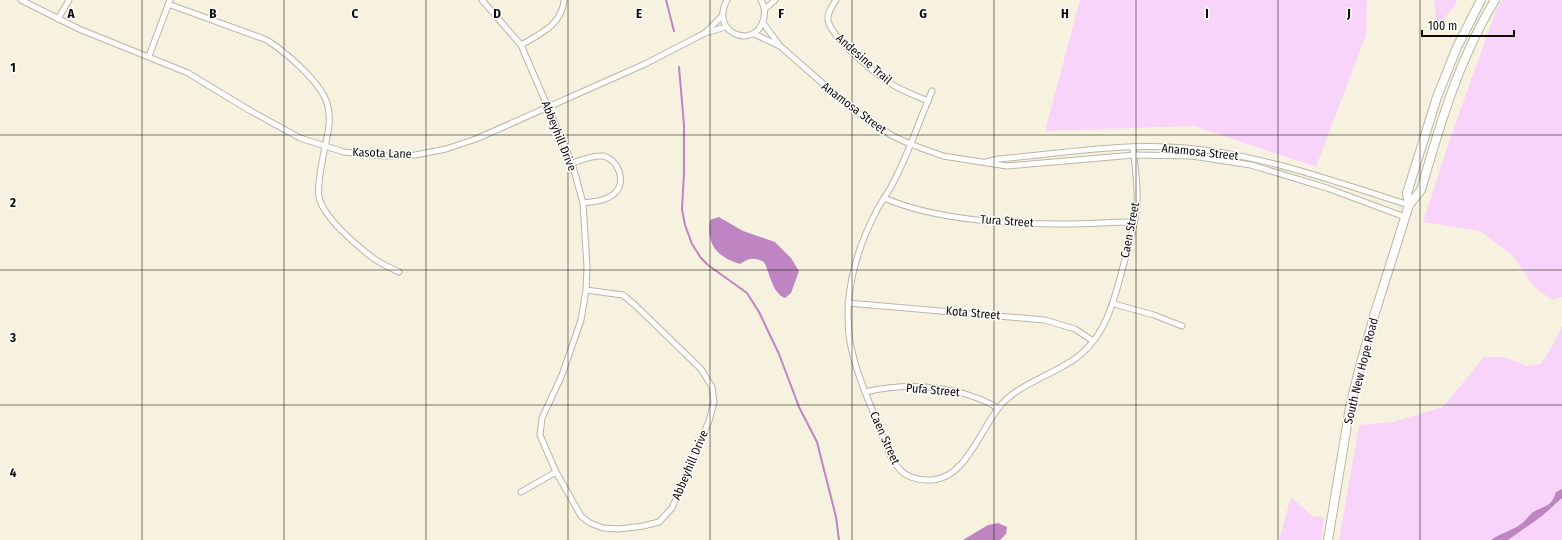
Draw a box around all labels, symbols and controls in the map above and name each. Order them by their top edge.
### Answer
text: A [66,6,75,21]
text: B [209,6,217,21]
text: C [352,6,359,21]
text: D [493,6,501,21]
text: E [636,6,642,21]
text: F [778,6,784,21]
text: G [919,6,927,21]
text: H [1061,6,1069,21]
text: I [1205,6,1209,21]
text: J [1346,6,1351,21]
scale bar [1422,12,1514,38]
text: 100 m [1428,19,1457,33]
street label: Andesine Trail [833,31,895,87]
text: 1 [10,60,16,75]
street label: Anamosa Street [819,79,889,137]
street label: Abbeyhill Drive [539,99,579,173]
street label: Anamosa Street [1161,141,1239,163]
street label: Kasota Lane [352,145,412,161]
text: 2 [9,195,16,210]
street label: Caen Street [1118,201,1142,259]
street label: Tura Street [980,212,1034,230]
street label: Kota Street [945,304,1001,322]
street label: South New Hope Road [1341,316,1381,426]
text: 3 [9,330,16,345]
street label: Pufa Street [906,381,961,399]
street label: Caen Street [867,409,903,467]
street label: Abbeyhill Drive [669,428,711,502]
text: 4 [10,465,17,480]

